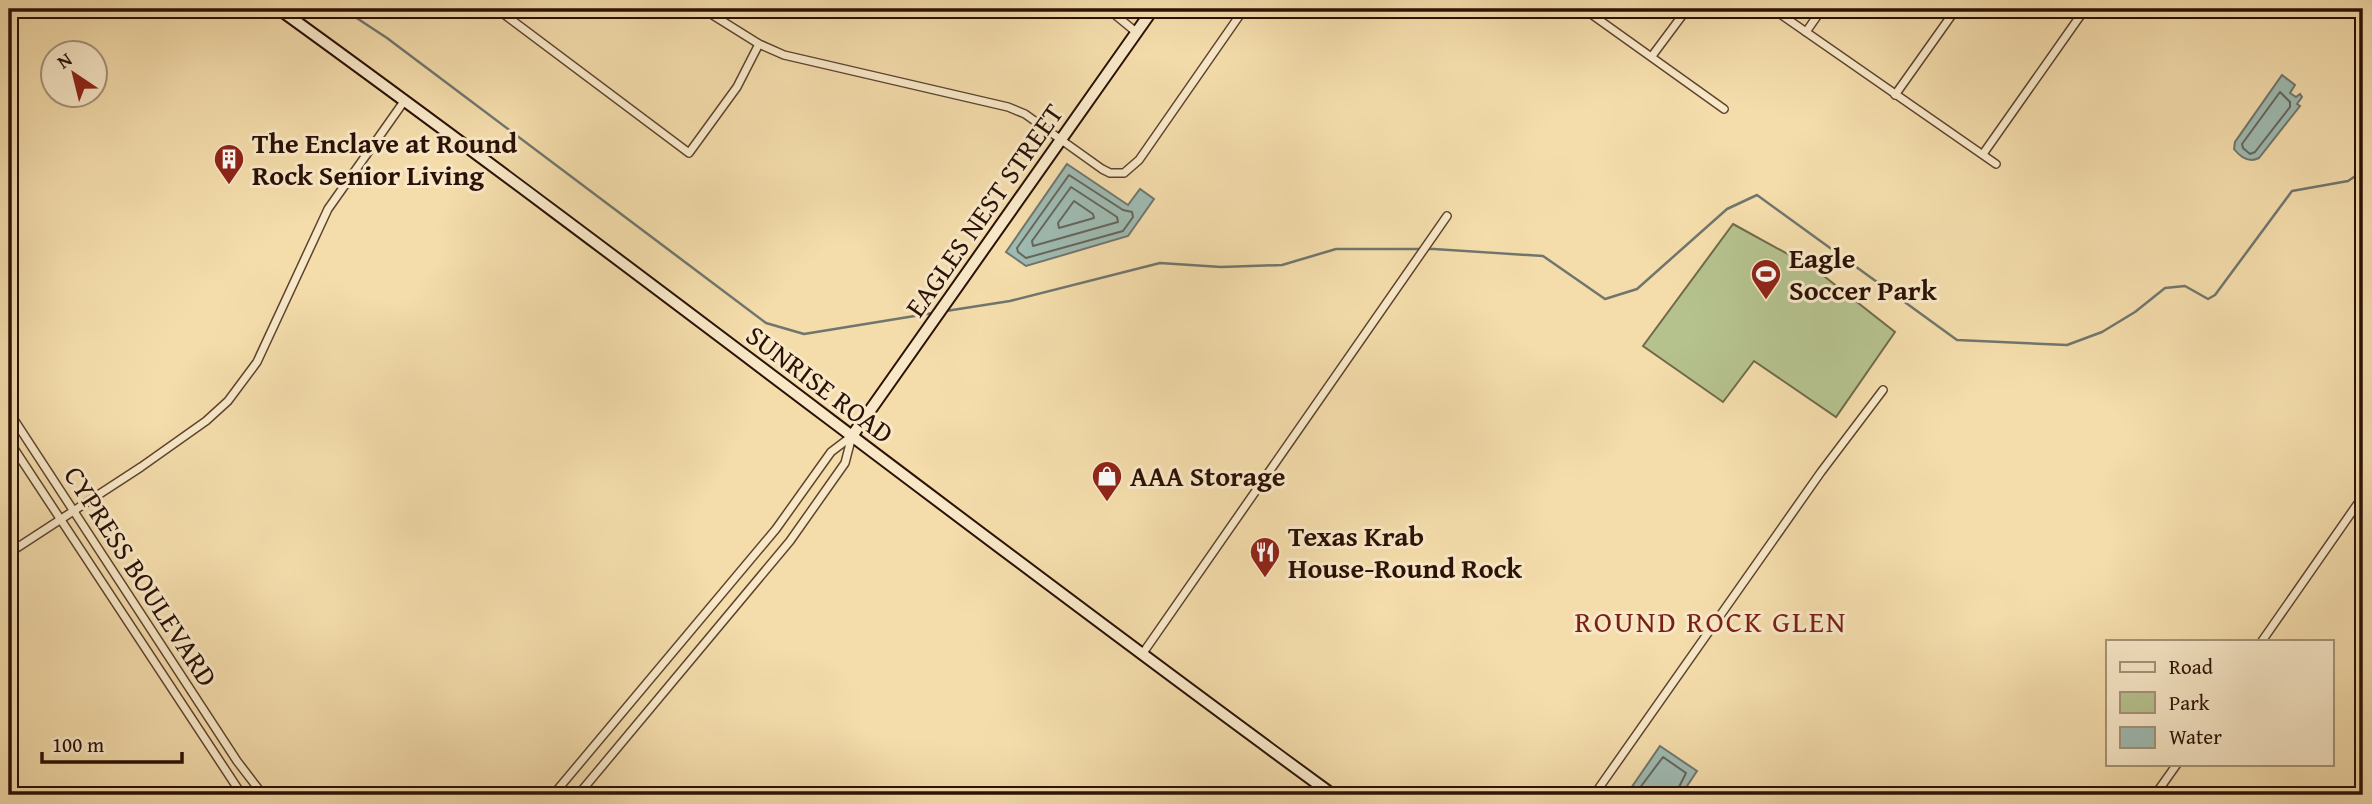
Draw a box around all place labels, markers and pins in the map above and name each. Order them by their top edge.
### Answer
place label: The Enclave at Round Rock Senior Living [252,122,518,195]
building icon: The Enclave at Round Rock Senior Living [212,142,246,186]
place label: Eagle Soccer Park [1789,237,1938,310]
sports icon: Eagle Soccer Park [1749,257,1783,301]
place label: AAA Storage [1130,455,1286,496]
shop icon: AAA Storage [1090,459,1124,503]
place label: Texas Krab House-Round Rock [1288,515,1523,588]
restaurant icon: Texas Krab House-Round Rock [1248,535,1282,579]

